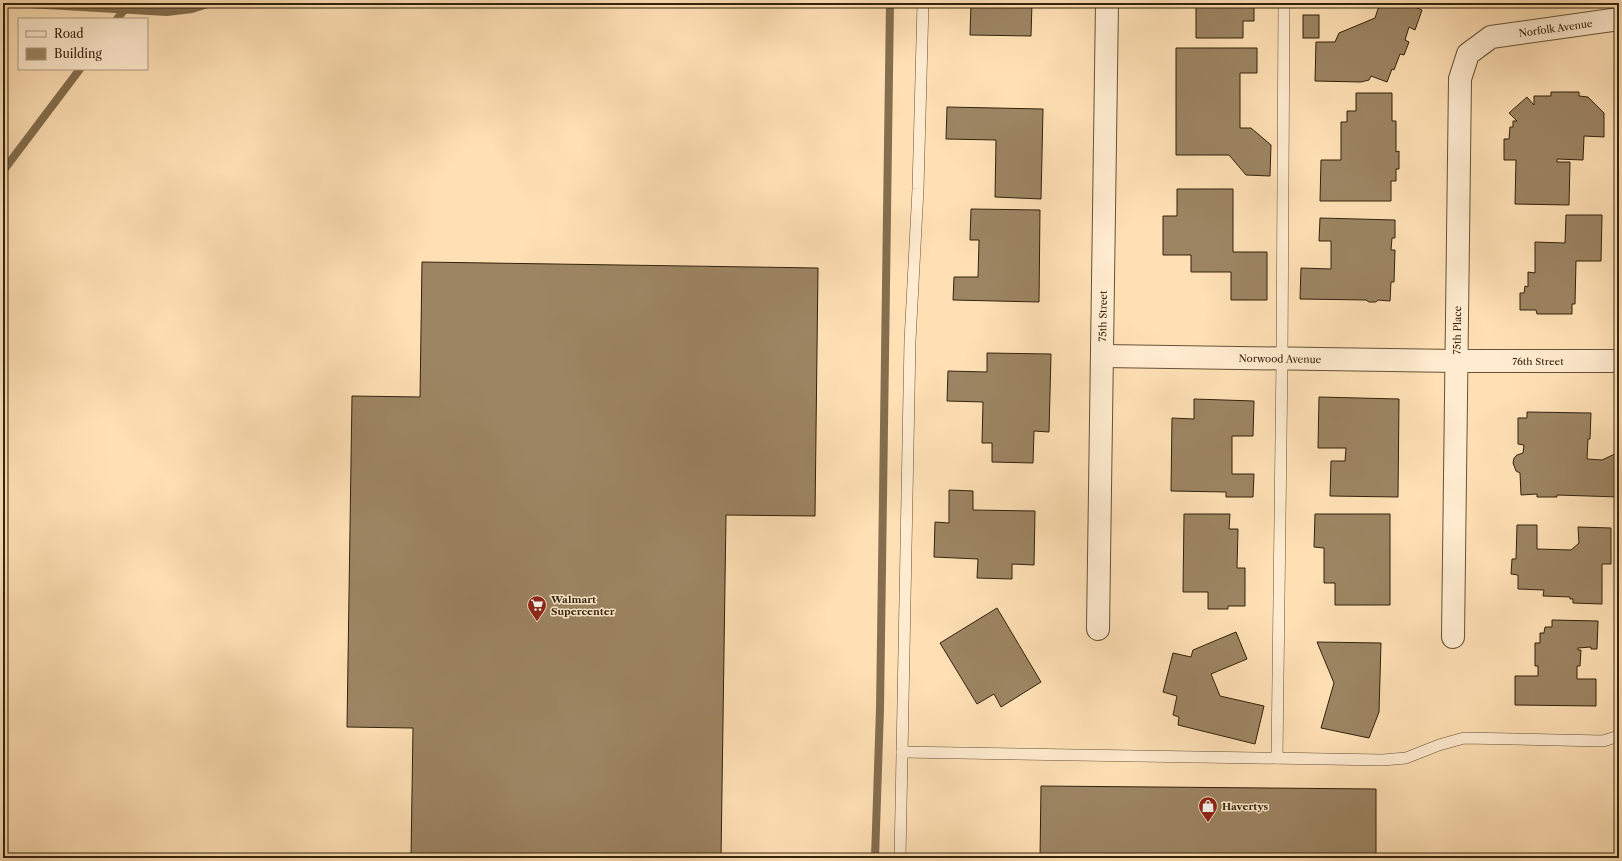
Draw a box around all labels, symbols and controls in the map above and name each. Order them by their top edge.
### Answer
street label: Norfolk Avenue [1518,17,1594,40]
legend [18,18,148,70]
text: Road [54,26,84,41]
text: Building [54,46,102,61]
street label: 75th Street [1096,290,1110,342]
street label: 75th Place [1451,305,1464,354]
street label: Norwood Avenue [1239,352,1322,366]
street label: 76th Street [1512,355,1564,368]
place label: Walmart Supercenter [550,593,615,618]
supermarket icon: Walmart Supercenter [526,594,548,622]
shop icon: Havertys [1197,795,1219,823]
place label: Havertys [1222,800,1268,813]

